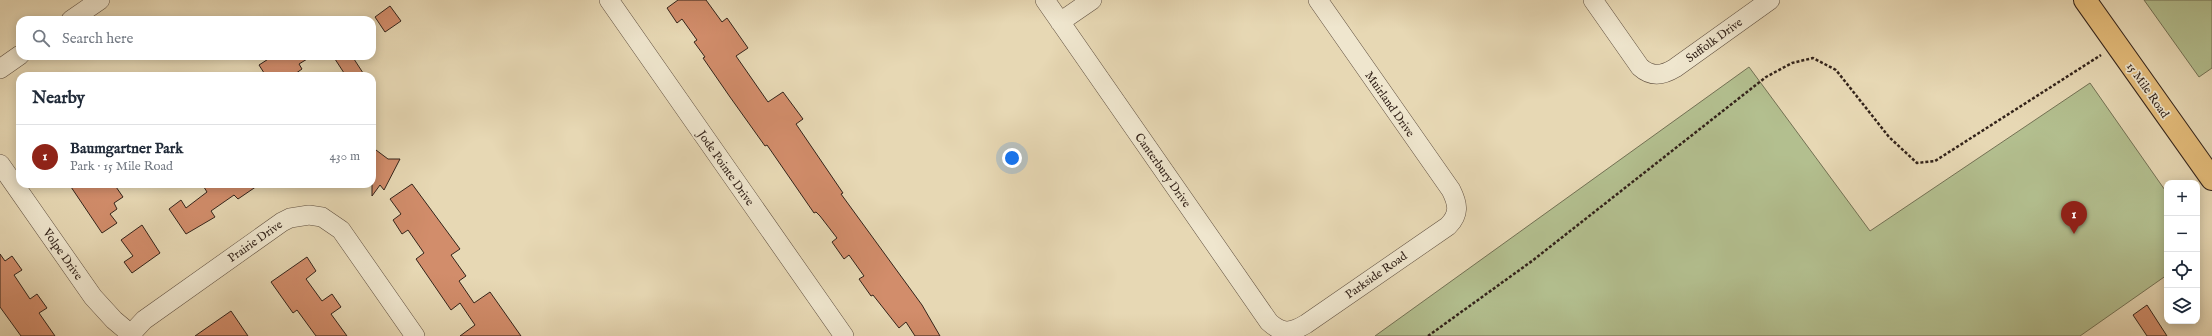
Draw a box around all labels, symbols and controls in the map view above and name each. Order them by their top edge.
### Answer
street label: Suffolk Drive [1683,15,1746,66]
search box [16,16,376,60]
icon: search [30,27,52,49]
text: Search here [62,29,133,48]
street label: 15 Mile Road [2123,60,2173,121]
street label: Muirland Drive [1361,69,1418,140]
text: Nearby [32,88,85,109]
street label: Jode Pointe Drive [692,126,757,210]
street label: Canterbury Drive [1131,130,1194,211]
text: Baumgartner Park [70,139,183,158]
text: 1 [43,148,47,165]
text: 430 m [330,148,360,165]
your location [1002,148,1022,168]
text: Park · 15 Mile Road [70,158,173,175]
map controls [2164,180,2200,324]
button: + [2164,180,2200,216]
pin: 1 [2061,201,2087,234]
button: − [2164,216,2200,252]
street label: Prairie Drive [225,217,286,266]
street label: Volpe Drive [38,225,86,284]
street label: Parkside Road [1343,248,1411,302]
button: locate [2164,252,2200,288]
button: layers [2164,288,2200,324]

